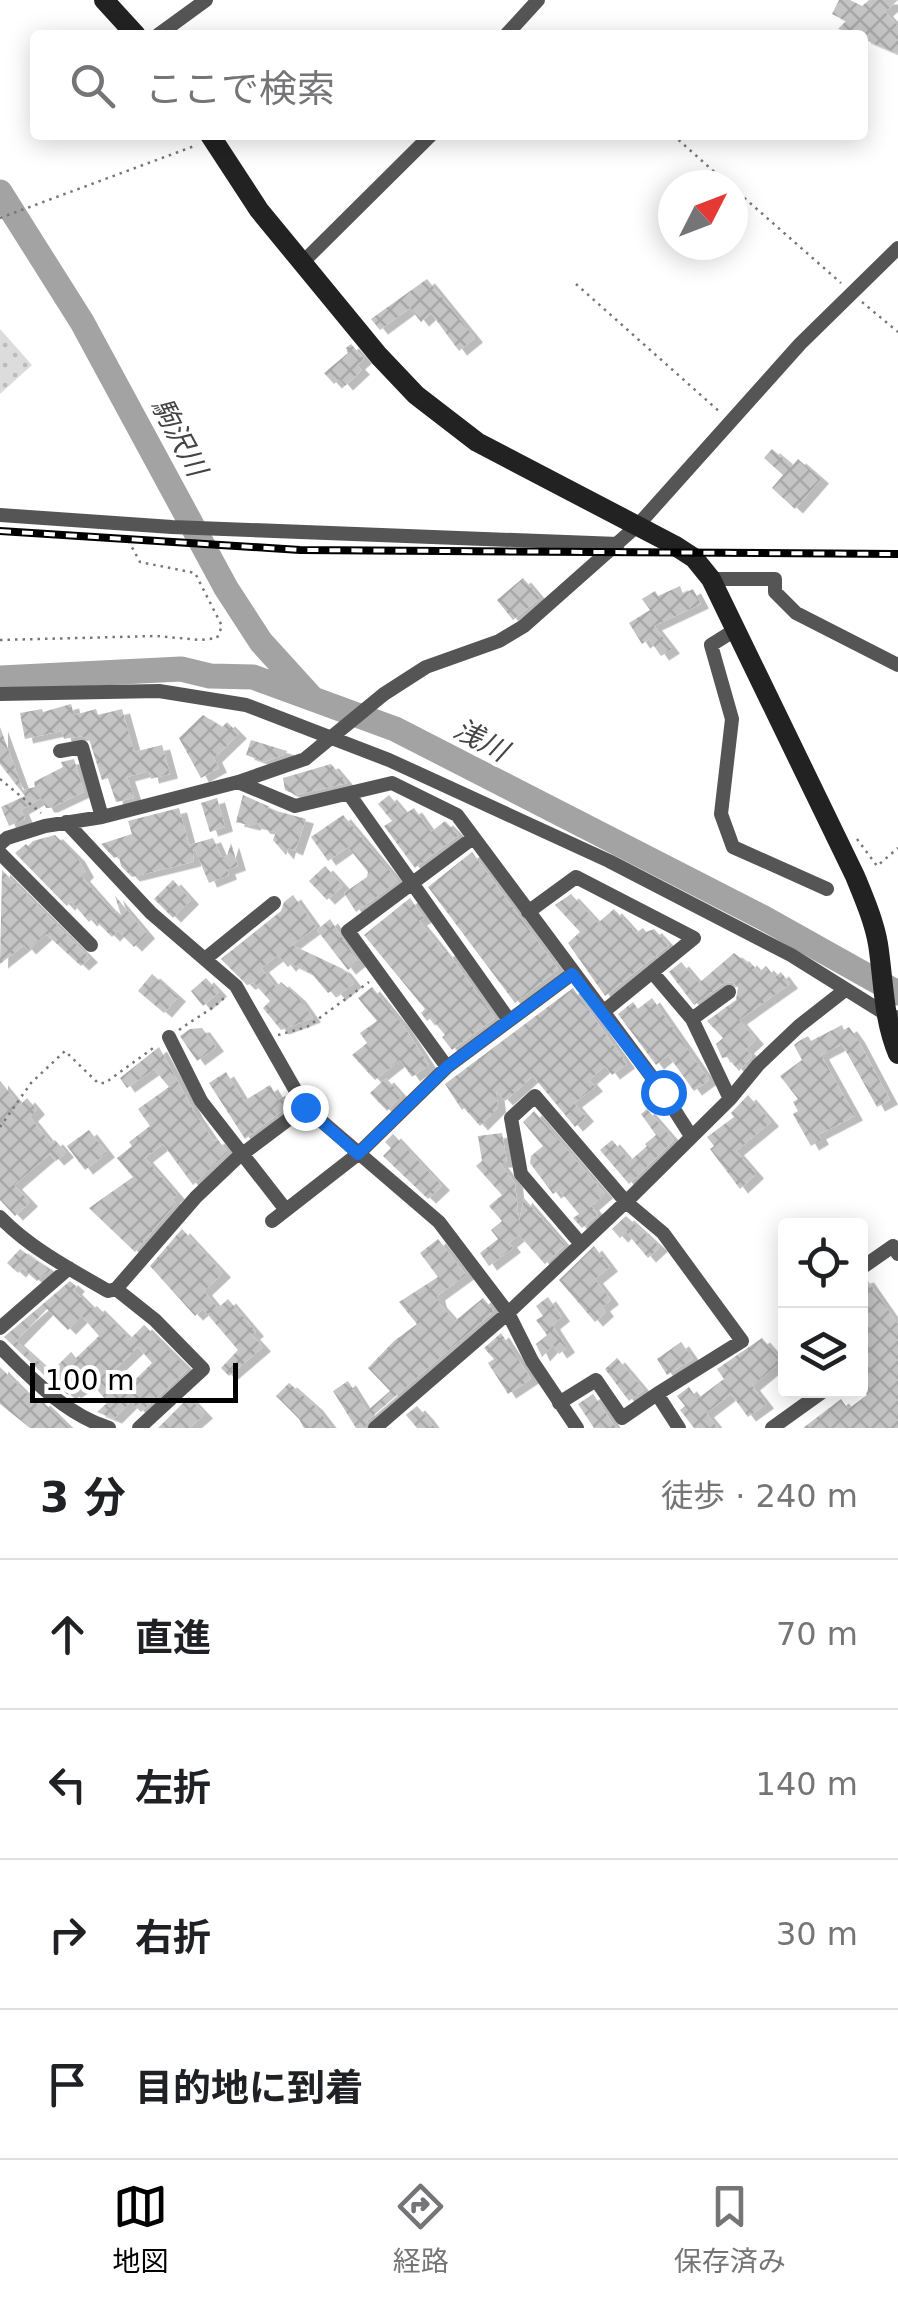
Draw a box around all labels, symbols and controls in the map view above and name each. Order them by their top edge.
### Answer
search box [30,30,868,140]
icon: search [65,58,120,113]
text: ここで検索 [145,67,335,111]
north arrow [658,170,748,260]
water label: 駒沢川 [145,392,215,484]
water label: 浅川 [449,712,516,769]
route start [641,1070,687,1116]
route end [283,1085,329,1131]
map controls [778,1218,868,1398]
button: locate [778,1218,868,1308]
button: layers [778,1308,868,1398]
scale bar [30,1358,238,1402]
text: 100 m [45,1364,135,1397]
text: 3 分 [40,1473,126,1522]
text: 徒歩 · 240 m [661,1477,858,1515]
icon: ahead [40,1607,95,1662]
text: 70 m [776,1615,858,1653]
text: 直進 [135,1616,211,1660]
icon: left [40,1757,95,1812]
text: 140 m [756,1765,858,1803]
text: 左折 [135,1766,211,1810]
icon: right [40,1907,95,1962]
text: 30 m [776,1915,858,1953]
text: 右折 [135,1916,211,1960]
icon: arrive [40,2057,95,2112]
text: 目的地に到着 [135,2066,363,2110]
tab: 地図 [112,2179,168,2279]
tab: 経路 [393,2179,449,2279]
tab: 保存済み [674,2179,786,2279]

